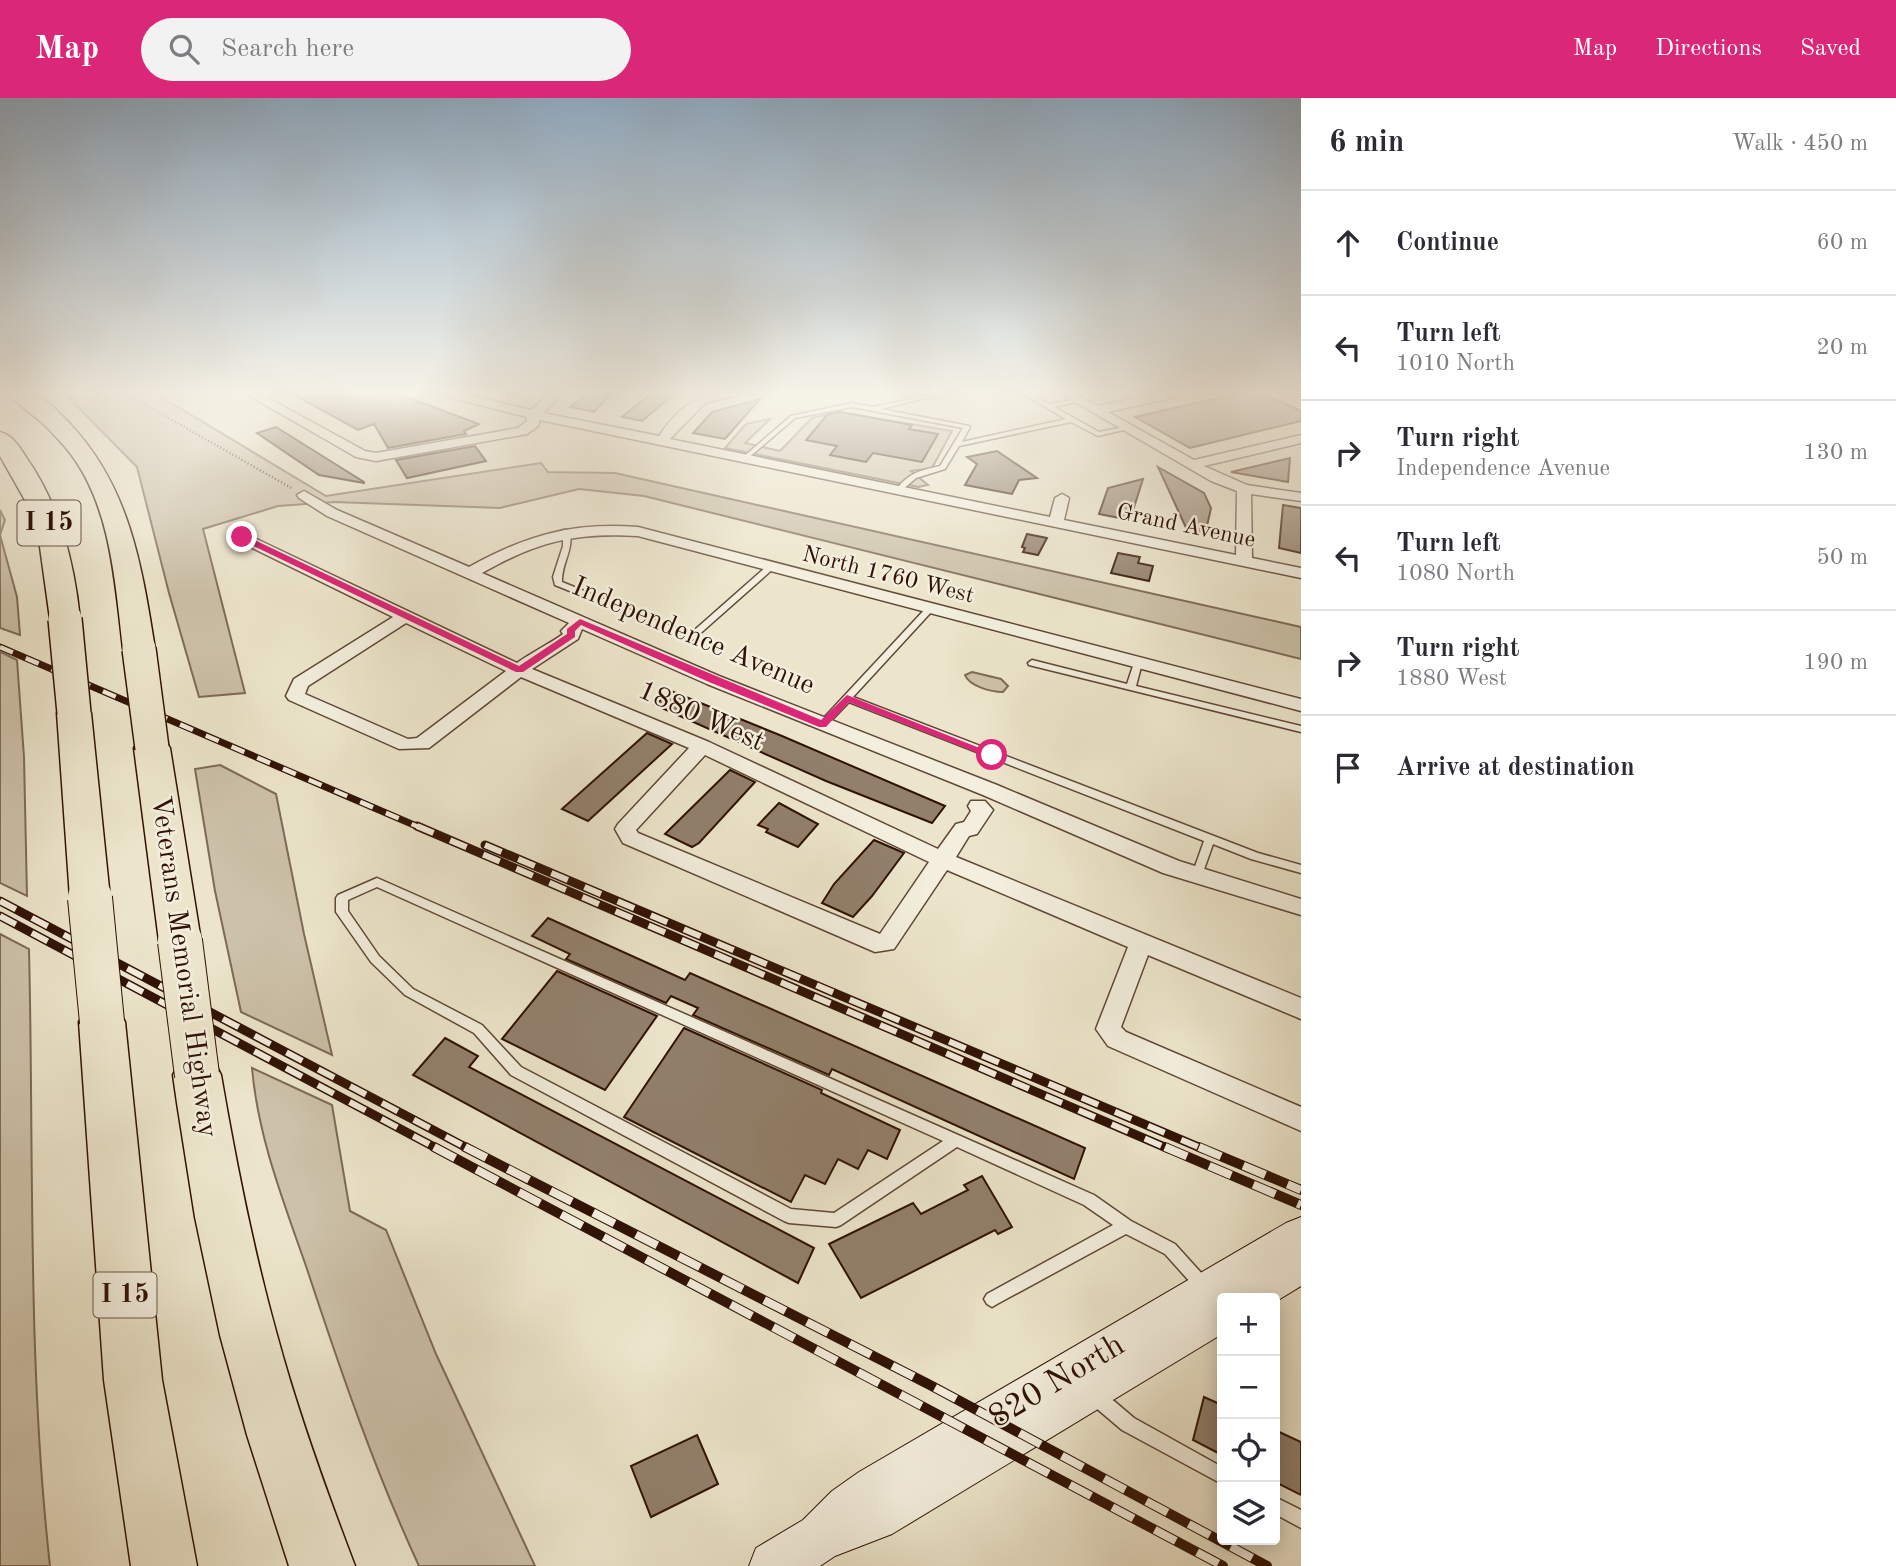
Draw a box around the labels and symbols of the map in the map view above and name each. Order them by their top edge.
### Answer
road number: I 15 [18,500,80,546]
street label: Grand Avenue [1115,500,1257,552]
route end [226,521,257,552]
street label: North 1760 West [800,543,976,607]
street label: Independence Avenue [568,573,818,701]
street label: 1880 West [634,677,768,757]
route start [976,739,1007,770]
street label: Veterans Memorial Highway [145,794,221,1140]
road number: I 15 [94,1272,156,1318]
street label: 820 North [984,1329,1130,1435]

